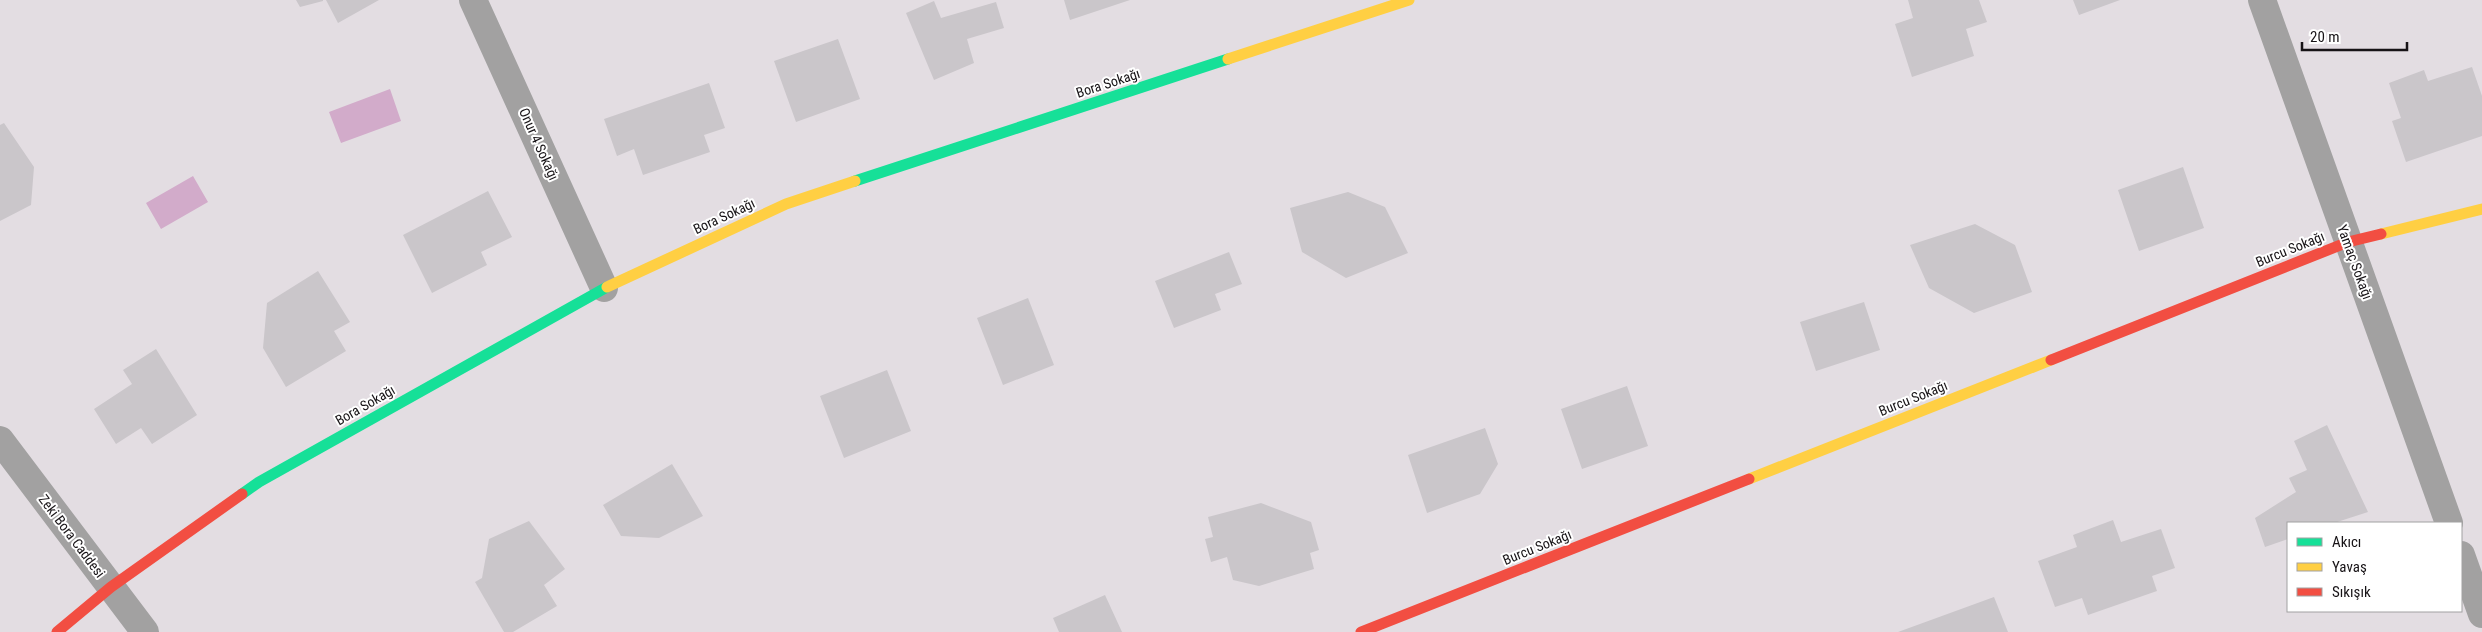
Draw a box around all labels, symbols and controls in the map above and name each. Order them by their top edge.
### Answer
scale bar [2302,20,2407,52]
text: 20 m [2310,28,2340,46]
street label: Bora Sokağı [1074,65,1142,101]
street label: Onur 4 Sokağı [516,106,562,182]
street label: Bora Sokağı [691,195,757,237]
street label: Yamaç Sokağı [2334,223,2376,301]
street label: Burcu Sokağı [2253,228,2327,270]
street label: Burcu Sokağı [1876,377,1950,419]
street label: Bora Sokağı [332,382,398,428]
street label: Zeki Bora Caddesi [36,491,108,581]
legend [2287,522,2462,612]
street label: Burcu Sokağı [1500,526,1574,568]
text: Akıcı [2332,533,2361,551]
text: Yavaş [2332,558,2367,576]
text: Sıkışık [2332,583,2371,601]

